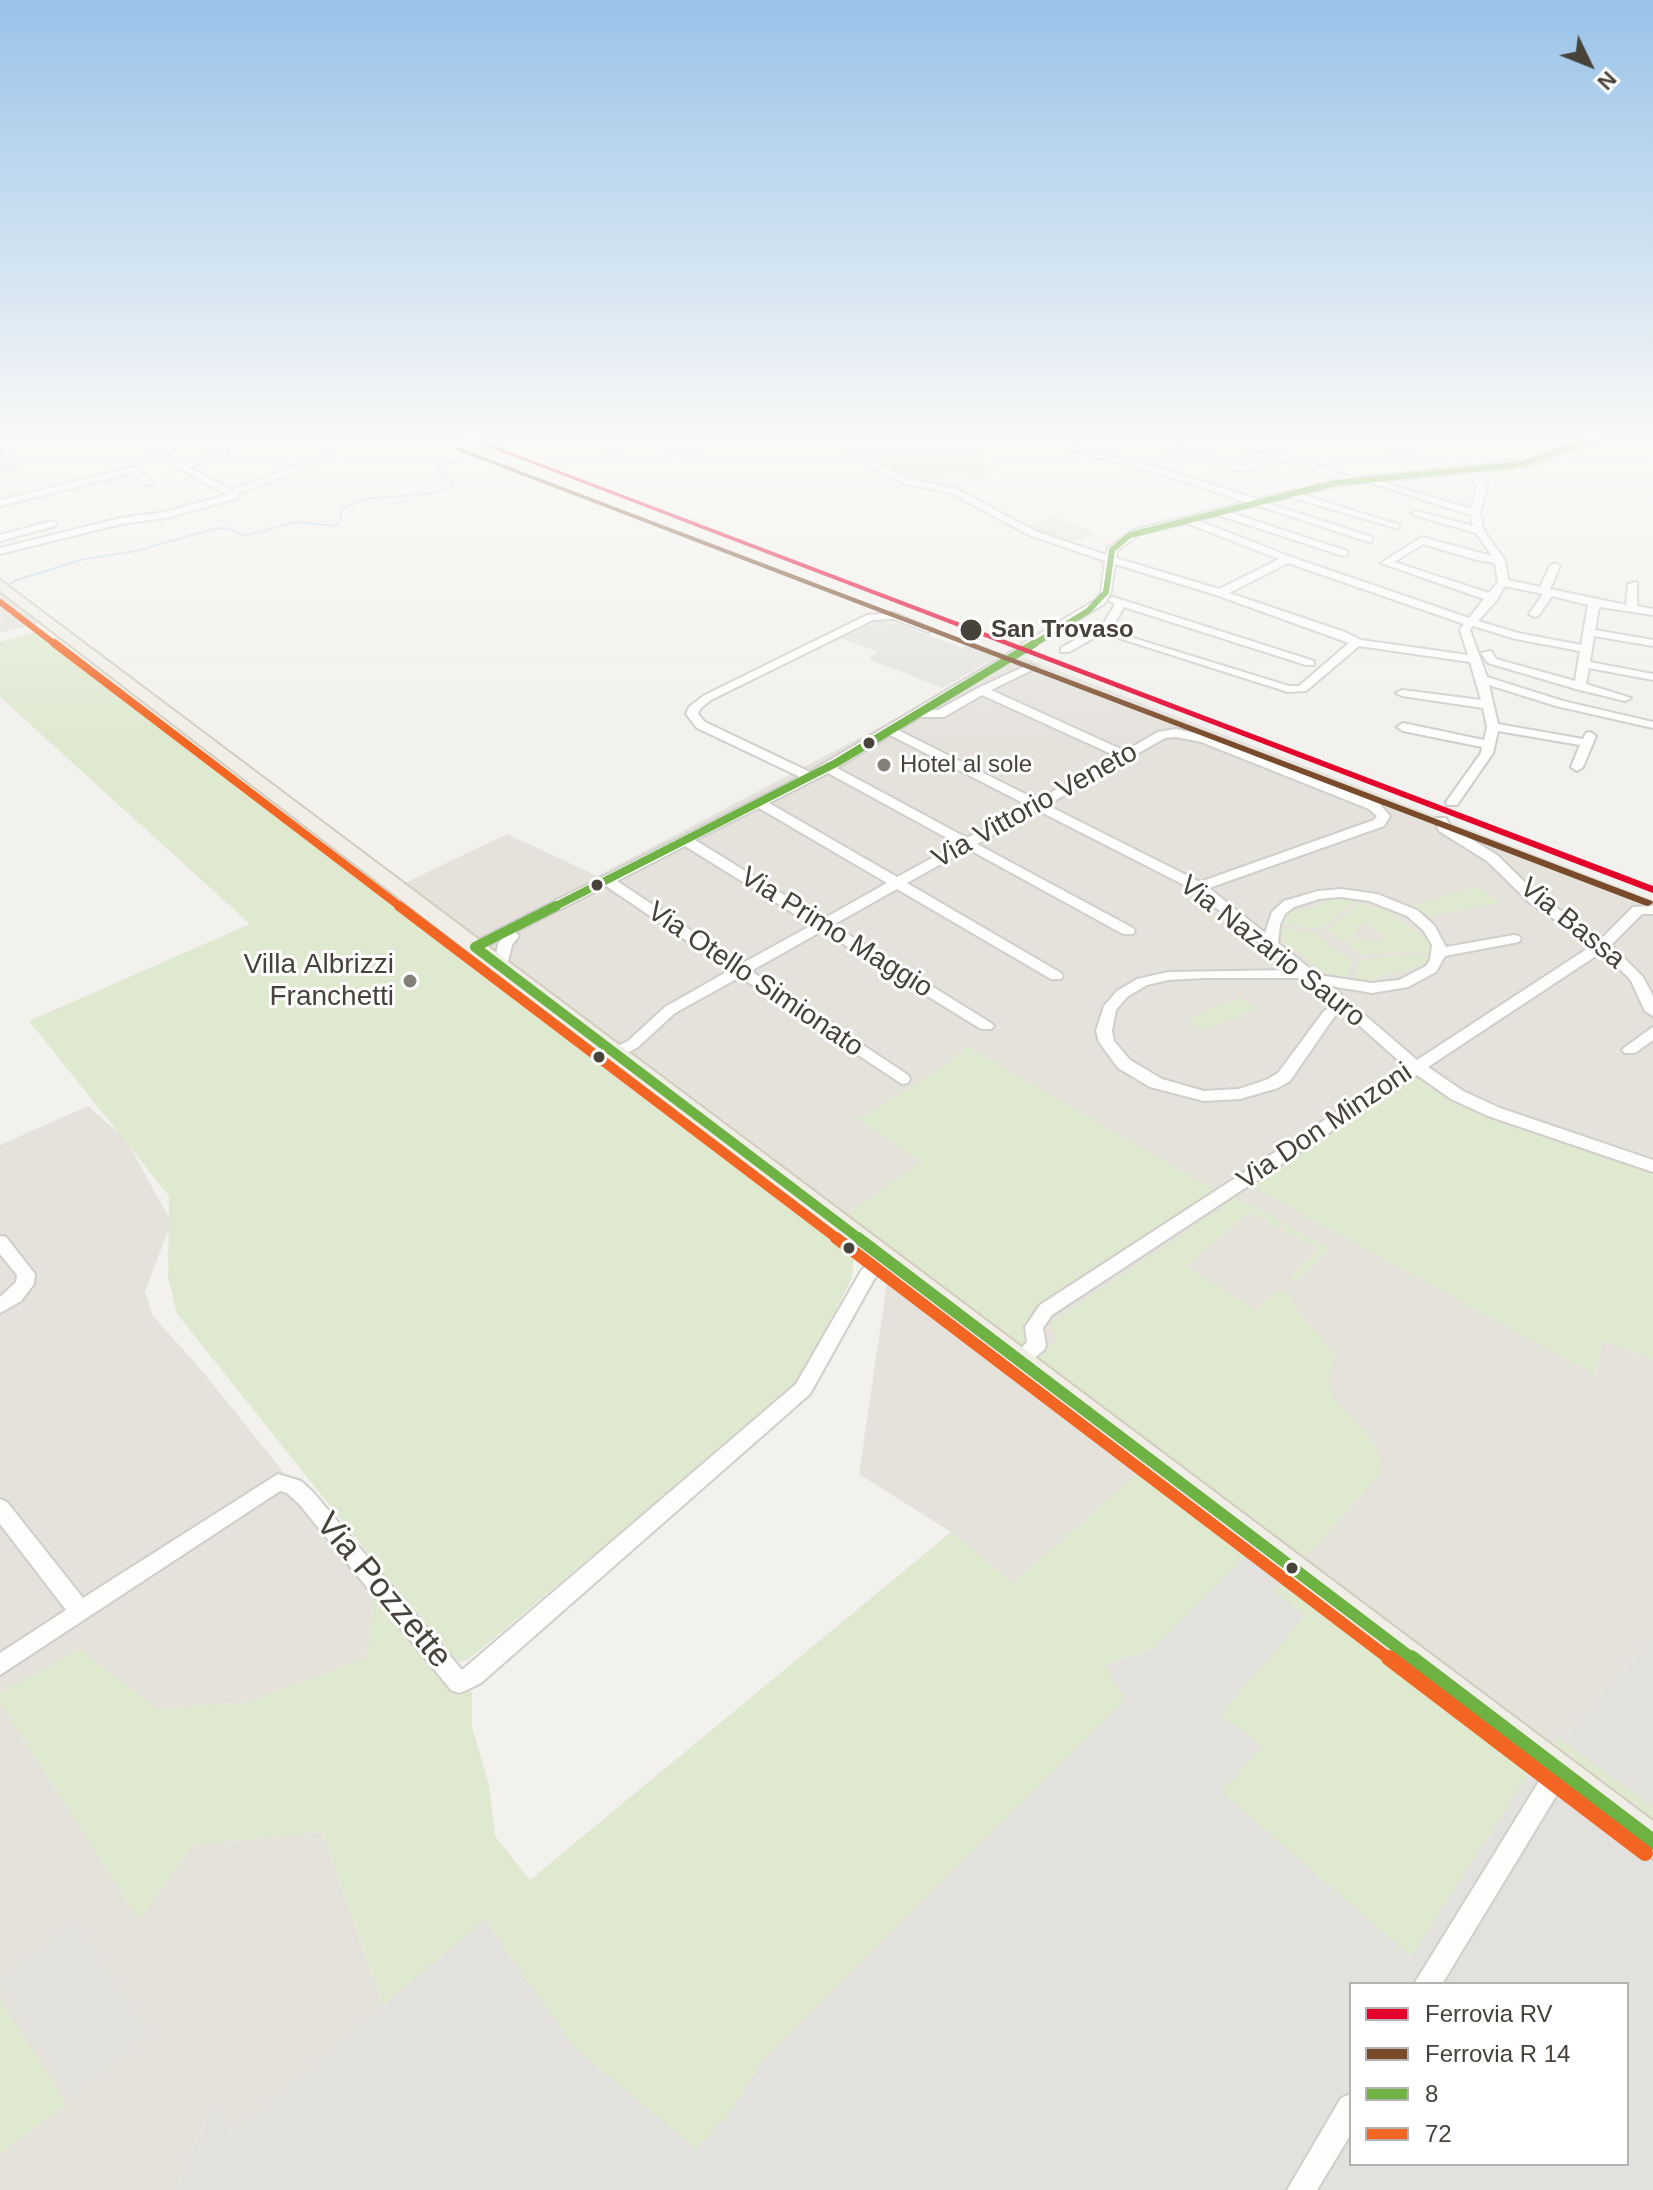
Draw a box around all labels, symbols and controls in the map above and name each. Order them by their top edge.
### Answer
north arrow [1549,24,1629,104]
text: N [1592,66,1621,95]
place label: San Trovaso [991,616,1134,644]
marker: San Trovaso [958,617,984,643]
unlabelled marker [861,735,877,751]
street label: Via Vittorio Veneto [927,736,1143,876]
place label: Hotel al sole [900,751,1032,779]
marker: Hotel al sole [875,756,893,774]
street label: Via Primo Maggio [734,860,938,1006]
street label: Via Nazario Sauro [1172,869,1372,1035]
street label: Via Bassa [1513,871,1631,977]
unlabelled marker [589,877,605,893]
street label: Via Otello Simionato [641,895,869,1065]
place label: Villa Albrizzi Franchetti [244,948,394,1014]
marker: Villa Albrizzi Franchetti [401,972,419,990]
unlabelled marker [591,1049,607,1065]
street label: Via Don Minzoni [1231,1056,1419,1198]
unlabelled marker [841,1240,857,1256]
street label: Via Pozzette [306,1505,460,1677]
unlabelled marker [1284,1560,1300,1576]
legend [1349,1982,1629,2166]
text: Ferrovia RV [1425,2000,1553,2027]
text: Ferrovia R 14 [1425,2040,1570,2067]
text: 8 [1425,2080,1438,2107]
text: 72 [1425,2120,1452,2147]

